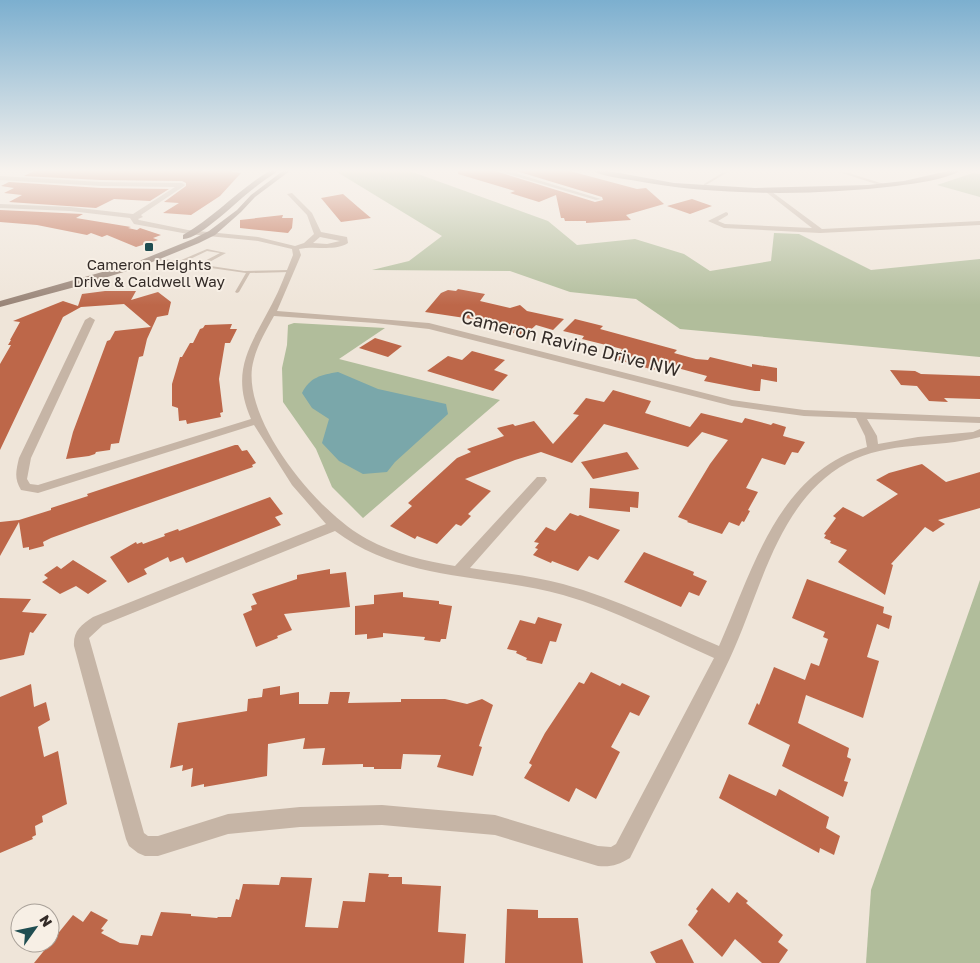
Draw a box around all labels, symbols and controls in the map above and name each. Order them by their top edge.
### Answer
marker: Cameron Heights Drive & Caldwell Way [143,241,155,253]
place label: Cameron Heights Drive & Caldwell Way [73,255,225,290]
street label: Cameron Ravine Drive NW [459,305,683,381]
north arrow [10,903,60,953]
text: N [36,912,56,930]

